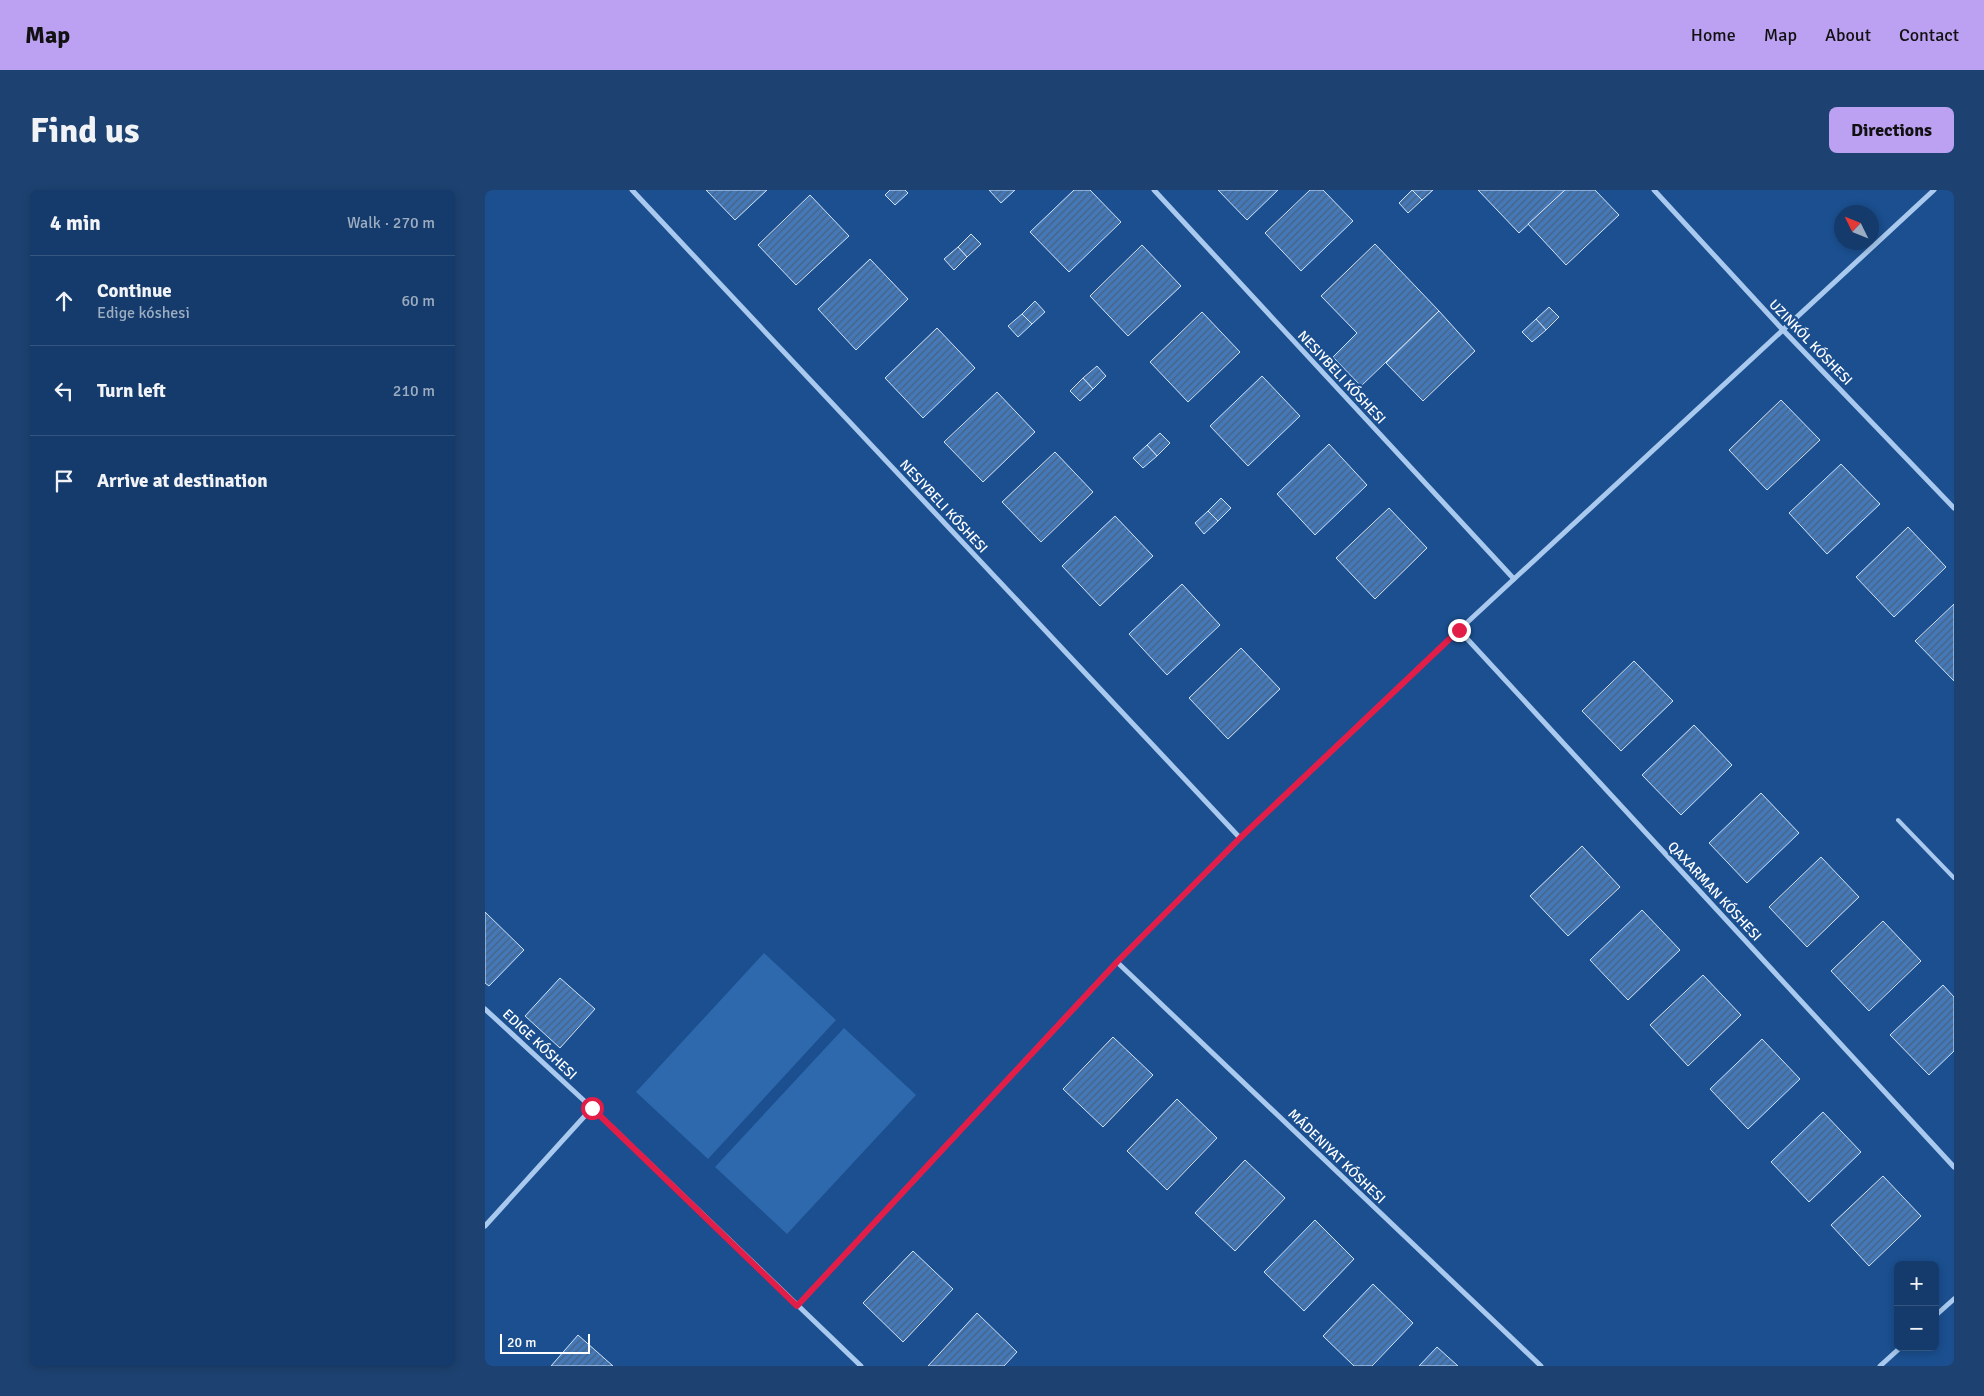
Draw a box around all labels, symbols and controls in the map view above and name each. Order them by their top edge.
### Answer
text: Map [25,20,70,50]
text: Home [1691,24,1736,46]
text: Map [1764,24,1797,46]
text: About [1825,24,1871,46]
text: Contact [1899,24,1959,46]
button: Directions [1829,107,1954,153]
text: Find us [30,109,140,152]
north arrow [1834,205,1879,250]
text: 4 min [50,210,101,236]
text: Walk · 270 m [347,213,435,233]
text: Continue [97,279,172,303]
icon: ahead [50,287,78,315]
text: 60 m [401,291,435,311]
street label: UZINKÓL KÓSHESI [1765,296,1856,389]
text: Edige kóshesi [97,303,190,323]
street label: NESIYBELI KÓSHESI [1294,327,1389,428]
icon: left [50,377,78,405]
text: Turn left [97,379,166,403]
text: 210 m [393,381,435,401]
street label: NESIYBELI KÓSHESI [896,456,991,557]
icon: arrive [50,467,78,495]
text: Arrive at destination [97,469,268,493]
route end [1448,619,1471,642]
street label: QAXARMAN KÓSHESI [1664,838,1765,945]
street label: EDIGE KÓSHESI [499,1006,580,1083]
route start [581,1097,604,1120]
street label: MÁDENIYAT KÓSHESI [1284,1105,1389,1207]
map controls [1894,1261,1939,1351]
button: + [1894,1261,1939,1306]
button: − [1894,1306,1939,1351]
scale bar [500,1331,590,1354]
text: 20 m [507,1334,536,1351]

